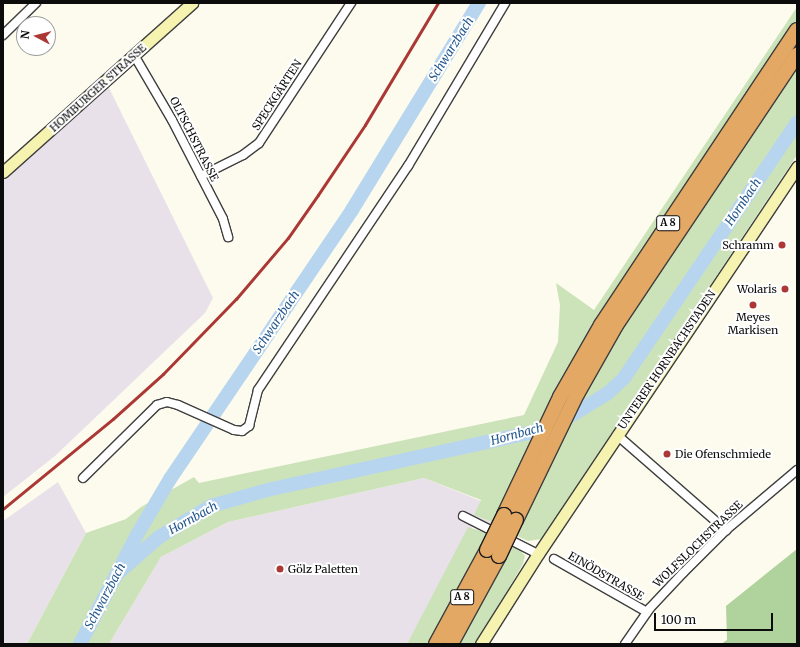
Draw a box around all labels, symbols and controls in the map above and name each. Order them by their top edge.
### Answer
water label: Schwarzbach [426,14,476,84]
north arrow [16,16,56,56]
text: N [18,29,33,40]
street label: HOMBURGER STRASSE [47,41,149,135]
street label: SPECKGÄRTEN [249,57,305,133]
street label: OLTSCHSTRASSE [167,94,221,184]
water label: Hornbach [722,176,764,228]
road number: A 8 [656,215,680,231]
place label: Schramm [722,238,774,252]
marker: Schramm [777,240,787,250]
place label: Wolaris [737,282,777,296]
marker: Wolaris [780,284,790,294]
water label: Schwarzbach [250,288,302,356]
street label: UNTERER HORNBACHSTADEN [615,288,719,432]
marker: Meyes Markisen [748,300,758,310]
place label: Meyes Markisen [728,311,778,337]
water label: Hornbach [489,420,545,448]
place label: Die Ofenschmiede [675,447,771,461]
marker: Die Ofenschmiede [662,449,672,459]
street label: WOLFSLOCHSTRASSE [651,498,745,590]
water label: Hornbach [166,499,220,537]
street label: EINÖDSTRASSE [566,549,646,603]
water label: Schwarzbach [82,560,128,632]
place label: Gölz Paletten [288,562,358,576]
marker: Gölz Paletten [275,564,285,574]
road number: A 8 [450,589,474,605]
scale bar [656,605,775,631]
text: 100 m [661,612,696,627]

